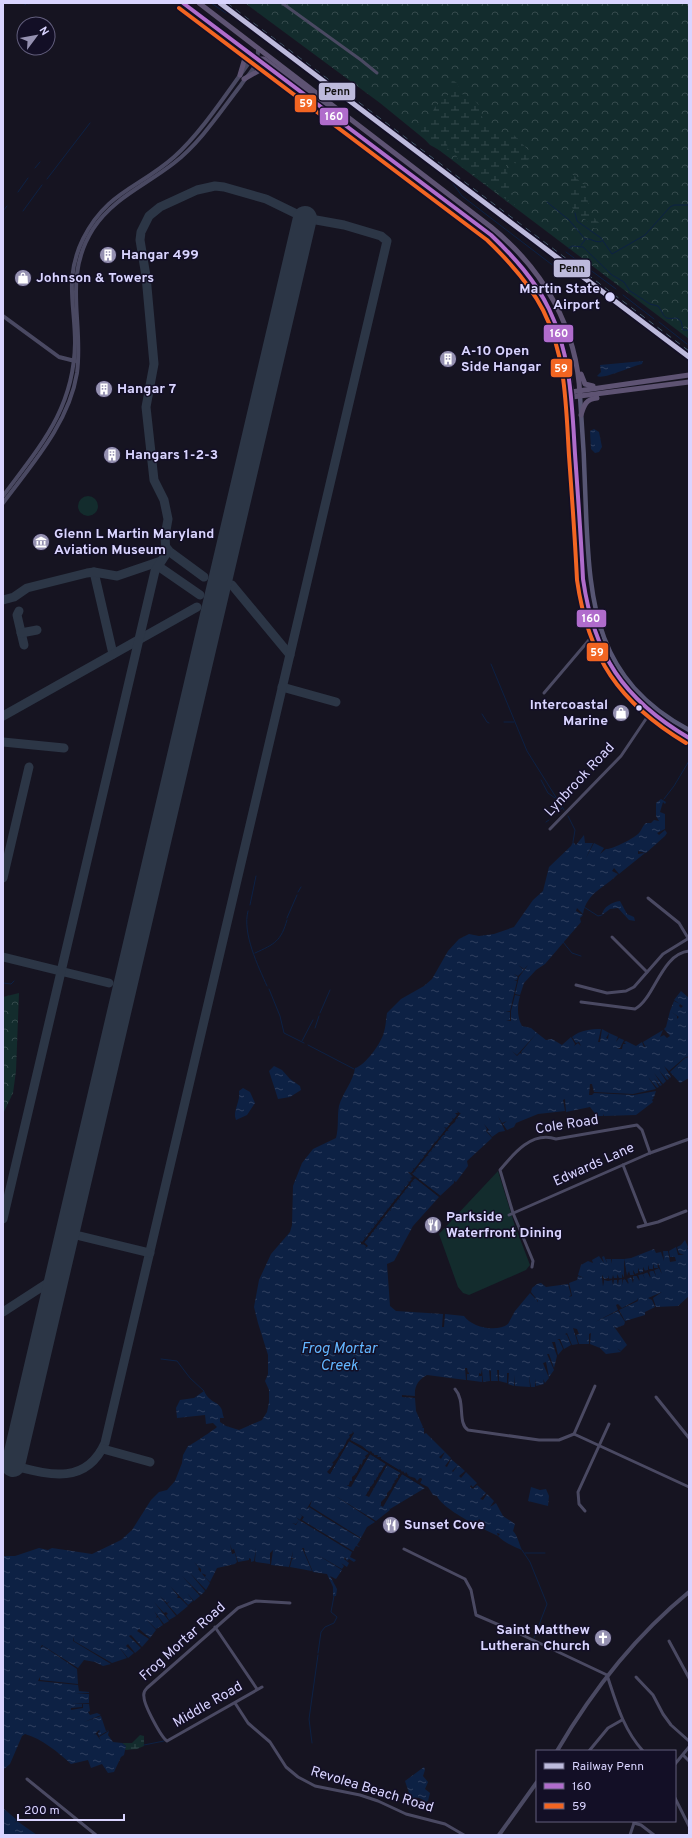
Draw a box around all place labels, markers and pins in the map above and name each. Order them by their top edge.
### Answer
building icon: Hangar 499 [98,245,118,265]
place label: Hangar 499 [121,247,199,264]
shop icon: Johnson & Towers [13,268,33,288]
place label: Johnson & Towers [36,270,154,287]
place label: Martin State Airport [519,281,600,314]
marker: Martin State Airport [603,290,617,304]
place label: A-10 Open Side Hangar [461,343,541,376]
building icon: A-10 Open Side Hangar [438,349,458,369]
building icon: Hangar 7 [94,379,114,399]
place label: Hangar 7 [117,381,176,398]
building icon: Hangars 1-2-3 [102,445,122,465]
place label: Hangars 1-2-3 [125,447,218,464]
place label: Glenn L Martin Maryland Aviation Museum [54,526,214,559]
museum icon: Glenn L Martin Maryland Aviation Museum [31,532,51,552]
place label: Intercoastal Marine [530,697,608,730]
shop icon: Intercoastal Marine [611,703,631,723]
unlabelled marker [634,703,644,713]
place label: Parkside Waterfront Dining [446,1209,562,1242]
restaurant icon: Parkside Waterfront Dining [423,1215,443,1235]
restaurant icon: Sunset Cove [381,1515,401,1535]
place label: Sunset Cove [404,1517,485,1534]
place label: Saint Matthew Lutheran Church [480,1622,590,1655]
church icon: Saint Matthew Lutheran Church [593,1628,613,1648]

